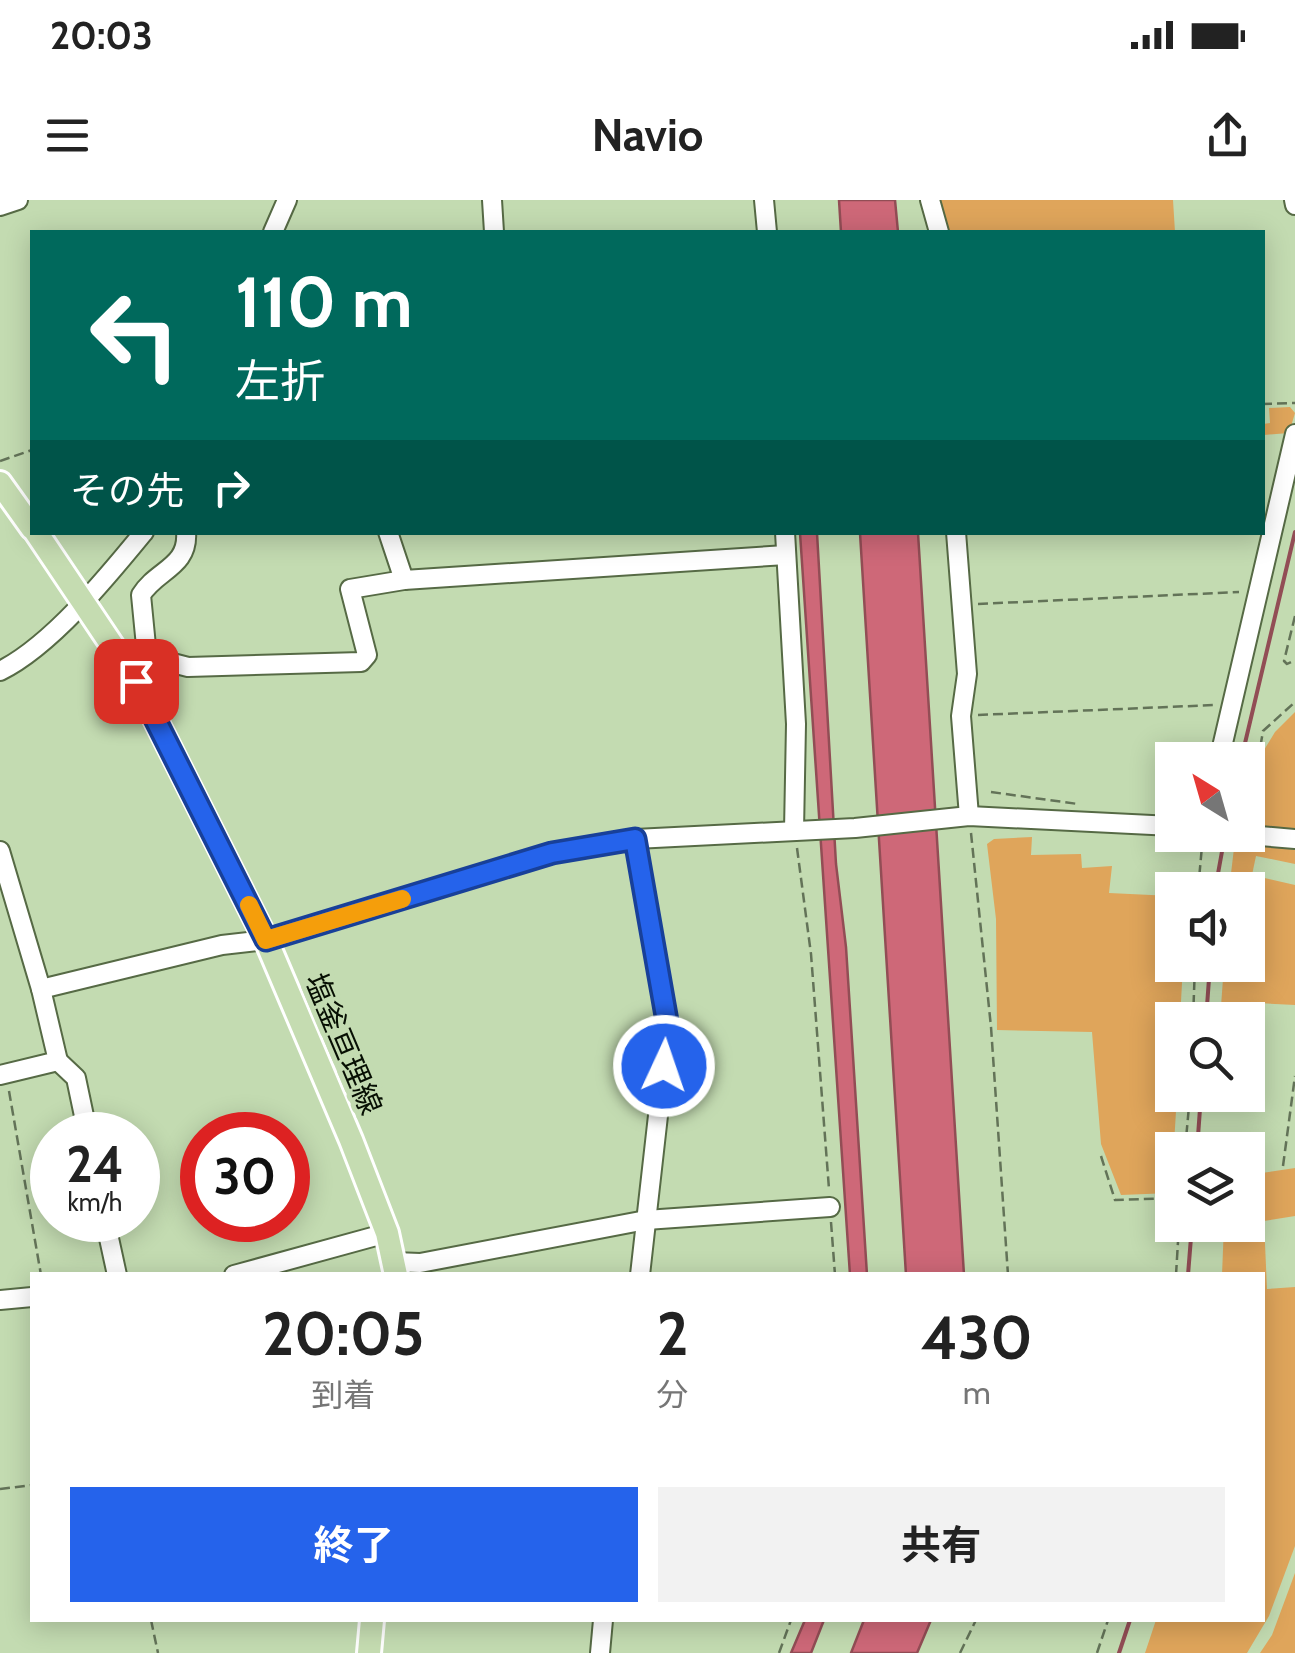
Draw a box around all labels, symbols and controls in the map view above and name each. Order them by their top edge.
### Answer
text: 20:03 [50,12,153,59]
icon: menu [40,108,95,163]
text: Navio [592,108,703,162]
icon: share [1200,108,1255,163]
text: 110 m [235,259,413,345]
icon: left [70,270,200,400]
text: 左折 [235,354,325,408]
icon: right [204,460,259,515]
text: その先 [70,467,184,514]
pin [94,639,179,724]
icon: arrive [109,654,164,709]
north arrow [1155,742,1265,852]
map controls [1155,742,1265,1242]
button: sound [1155,872,1265,982]
street label: 塩釜亘理線 [297,968,390,1120]
button: search [1155,1002,1265,1112]
position arrow [612,1014,716,1118]
speed limit sign: 30 [180,1112,310,1242]
button: layers [1155,1132,1265,1242]
text: 24 [66,1134,124,1195]
text: km/h [68,1187,122,1217]
text: 20:05 [262,1297,424,1370]
text: 2 [657,1297,688,1370]
text: 430 [921,1301,1033,1374]
text: m [963,1373,991,1412]
text: 到着 [311,1375,375,1414]
text: 分 [657,1375,689,1414]
button: 終了 [70,1487,638,1602]
button: 共有 [658,1487,1225,1602]

